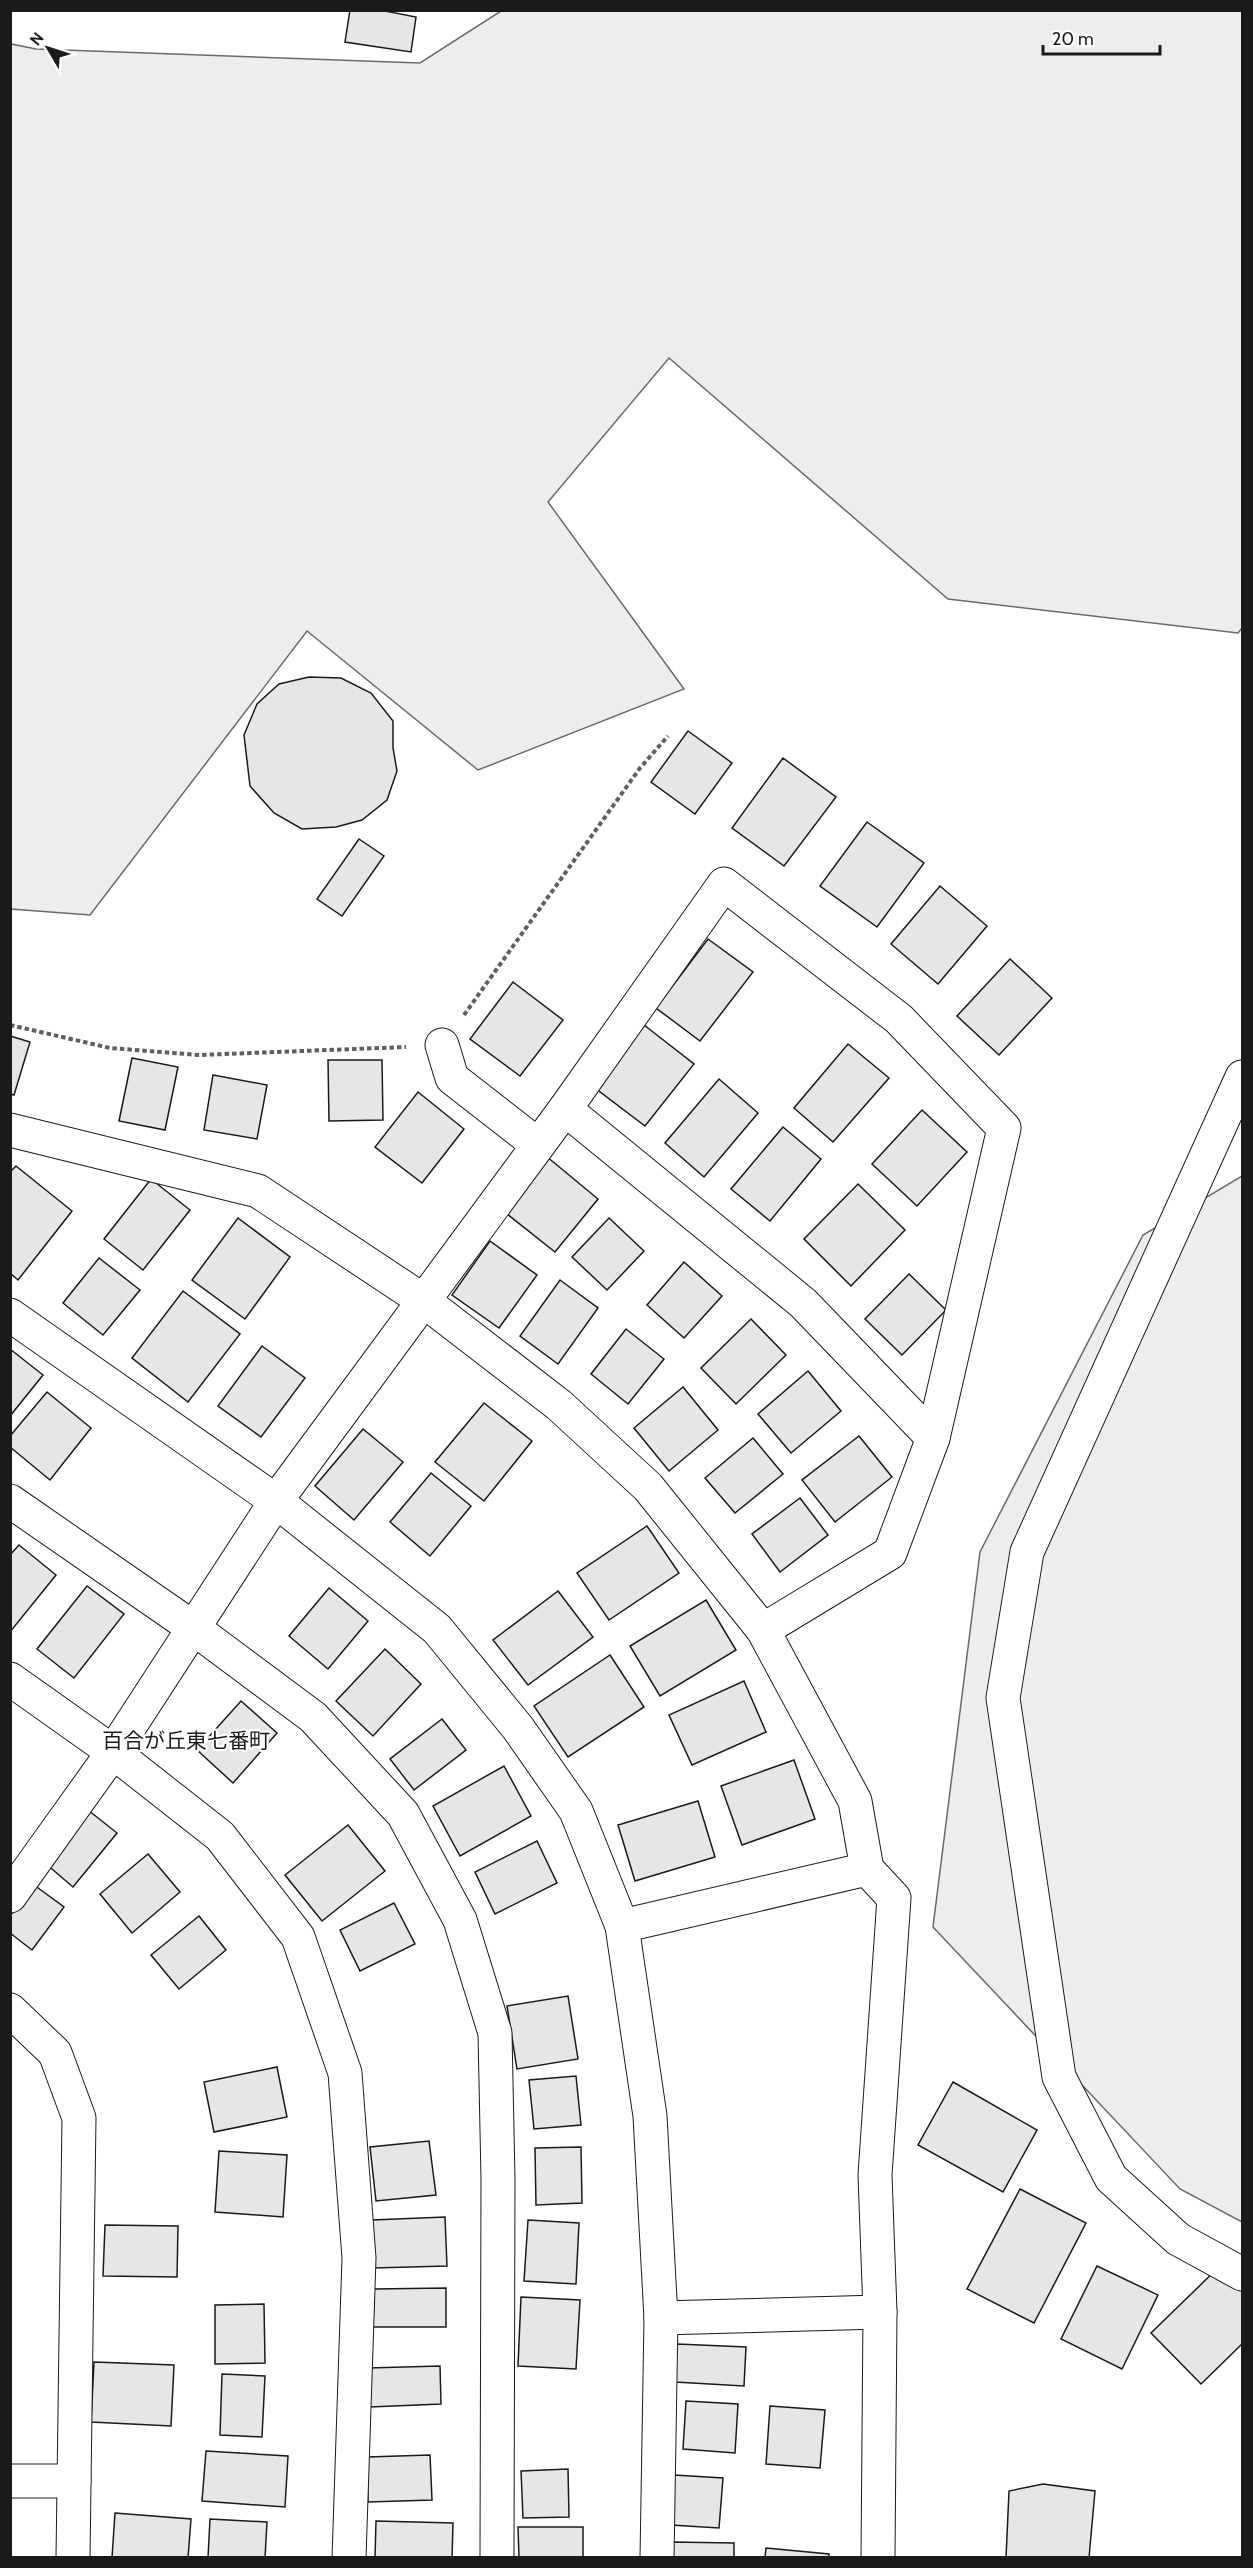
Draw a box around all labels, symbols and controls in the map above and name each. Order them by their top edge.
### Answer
north arrow [18,18,78,78]
scale bar [1043,18,1160,56]
text: 20 m [1052,28,1094,50]
text: N [26,29,48,49]
district label: 百合が丘東七番町 [102,1728,270,1753]

